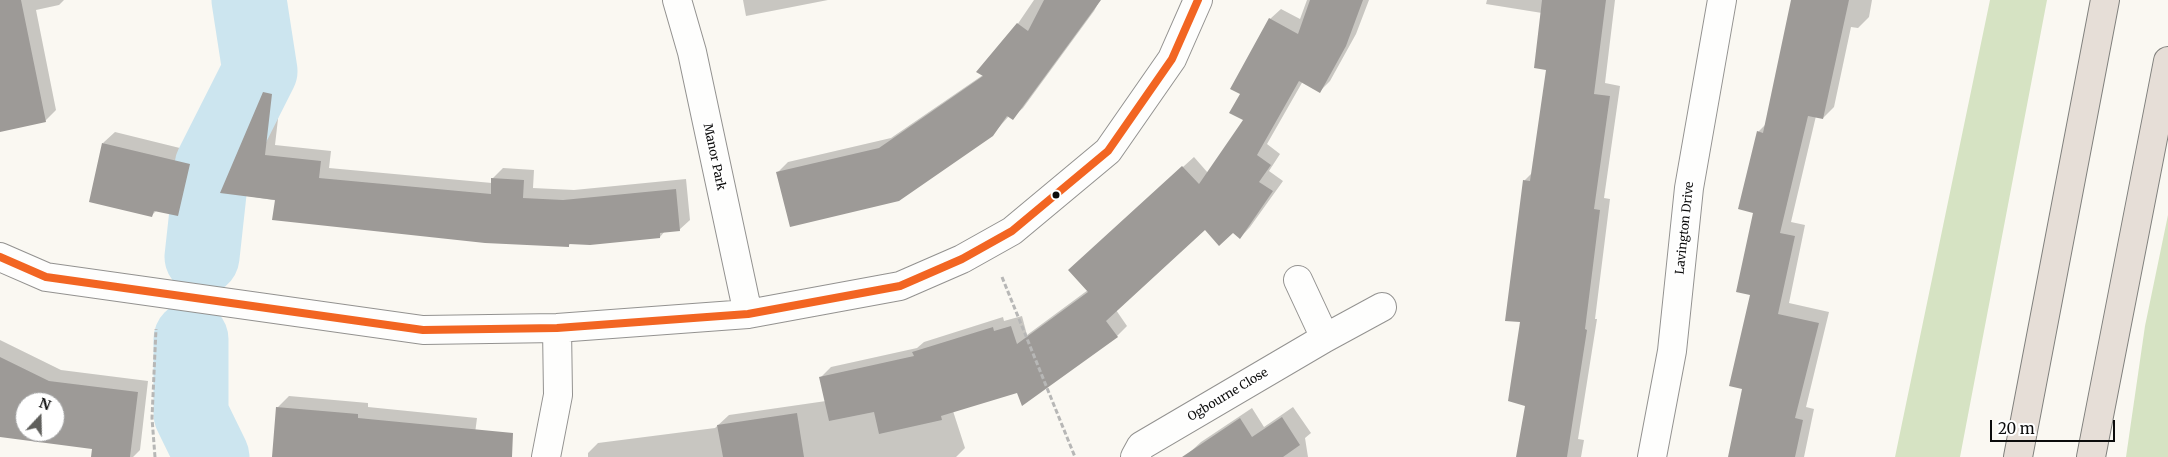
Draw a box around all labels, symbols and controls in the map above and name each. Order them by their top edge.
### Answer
street label: Manor Park [700,122,728,192]
street label: Lavington Drive [1673,181,1697,275]
unlabelled marker [1051,190,1061,200]
street label: Ogbourne Close [1185,365,1271,425]
north arrow [15,392,65,442]
text: N [37,394,53,414]
scale bar [1993,410,2118,442]
text: 20 m [1998,419,2035,438]

